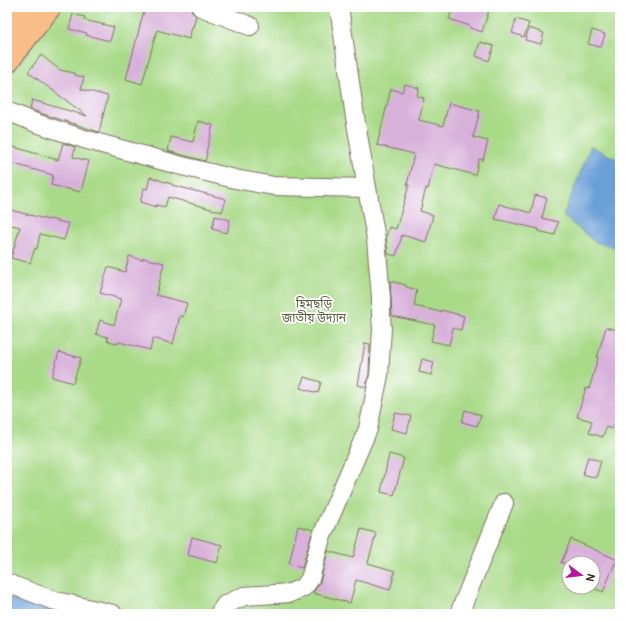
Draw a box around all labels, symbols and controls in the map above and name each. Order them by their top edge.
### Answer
park label: হিমছড়ি জাতীয় উদ্যান [281,296,347,326]
north arrow [561,555,601,595]
text: N [583,572,597,583]

